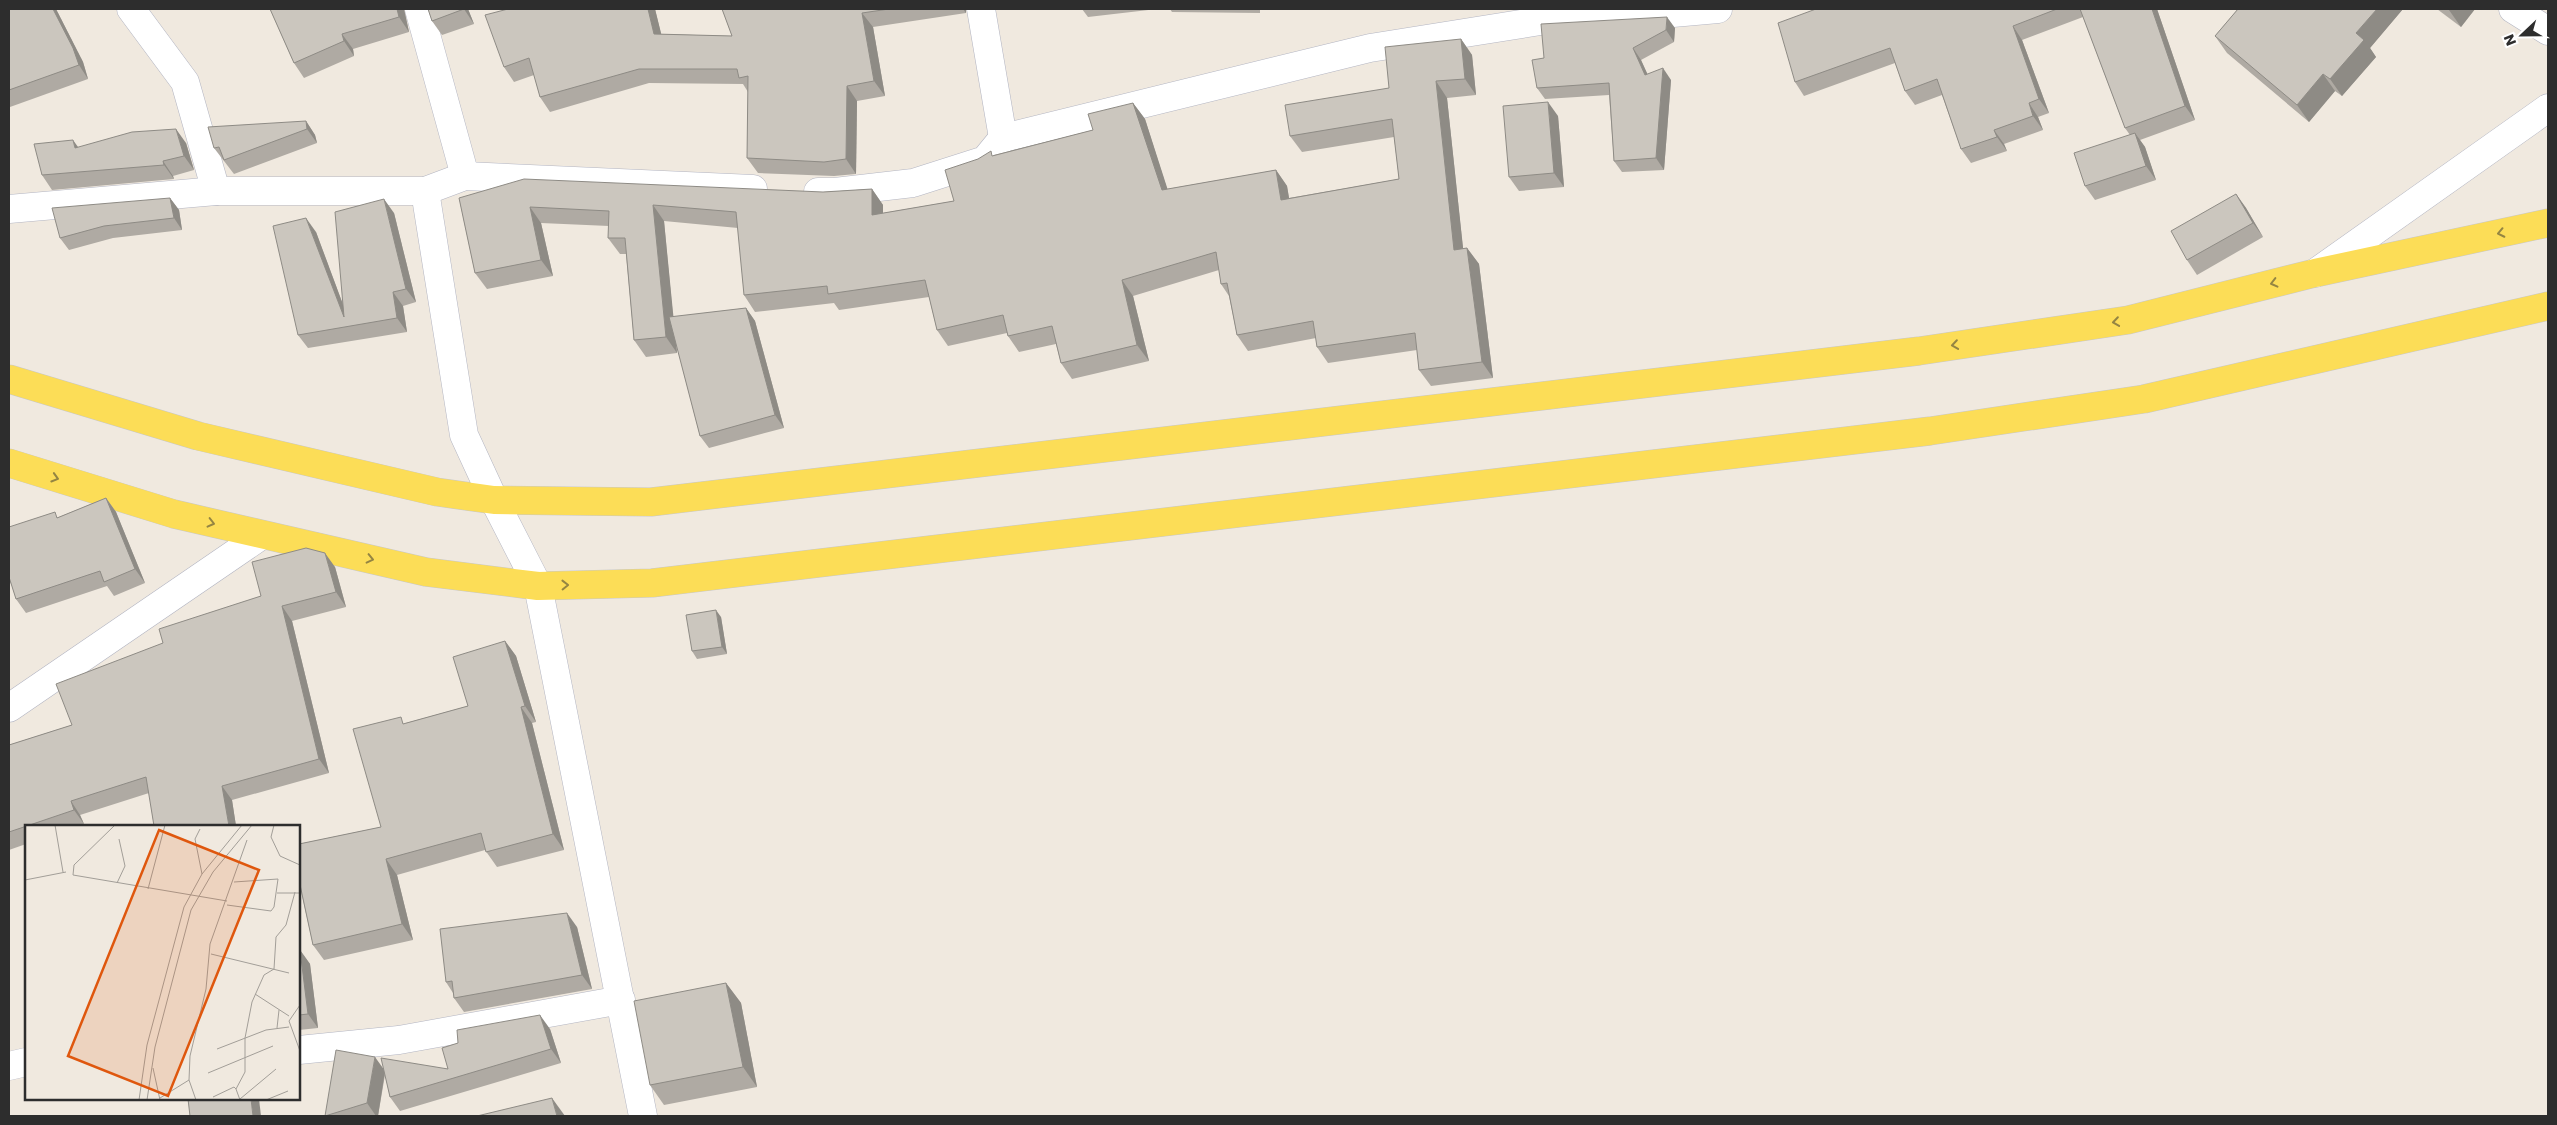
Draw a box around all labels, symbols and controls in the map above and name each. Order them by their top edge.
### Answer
north arrow [2497,10,2547,60]
text: N [2499,31,2521,48]
one-way arrow [2496,227,2505,238]
one-way arrow [2269,277,2278,288]
one-way arrow [2112,316,2120,327]
one-way arrow [1951,340,1959,350]
one-way arrow [51,472,59,482]
one-way arrow [207,517,216,528]
one-way arrow [365,553,374,564]
one-way arrow [561,580,569,591]
inset map [25,825,300,1100]

